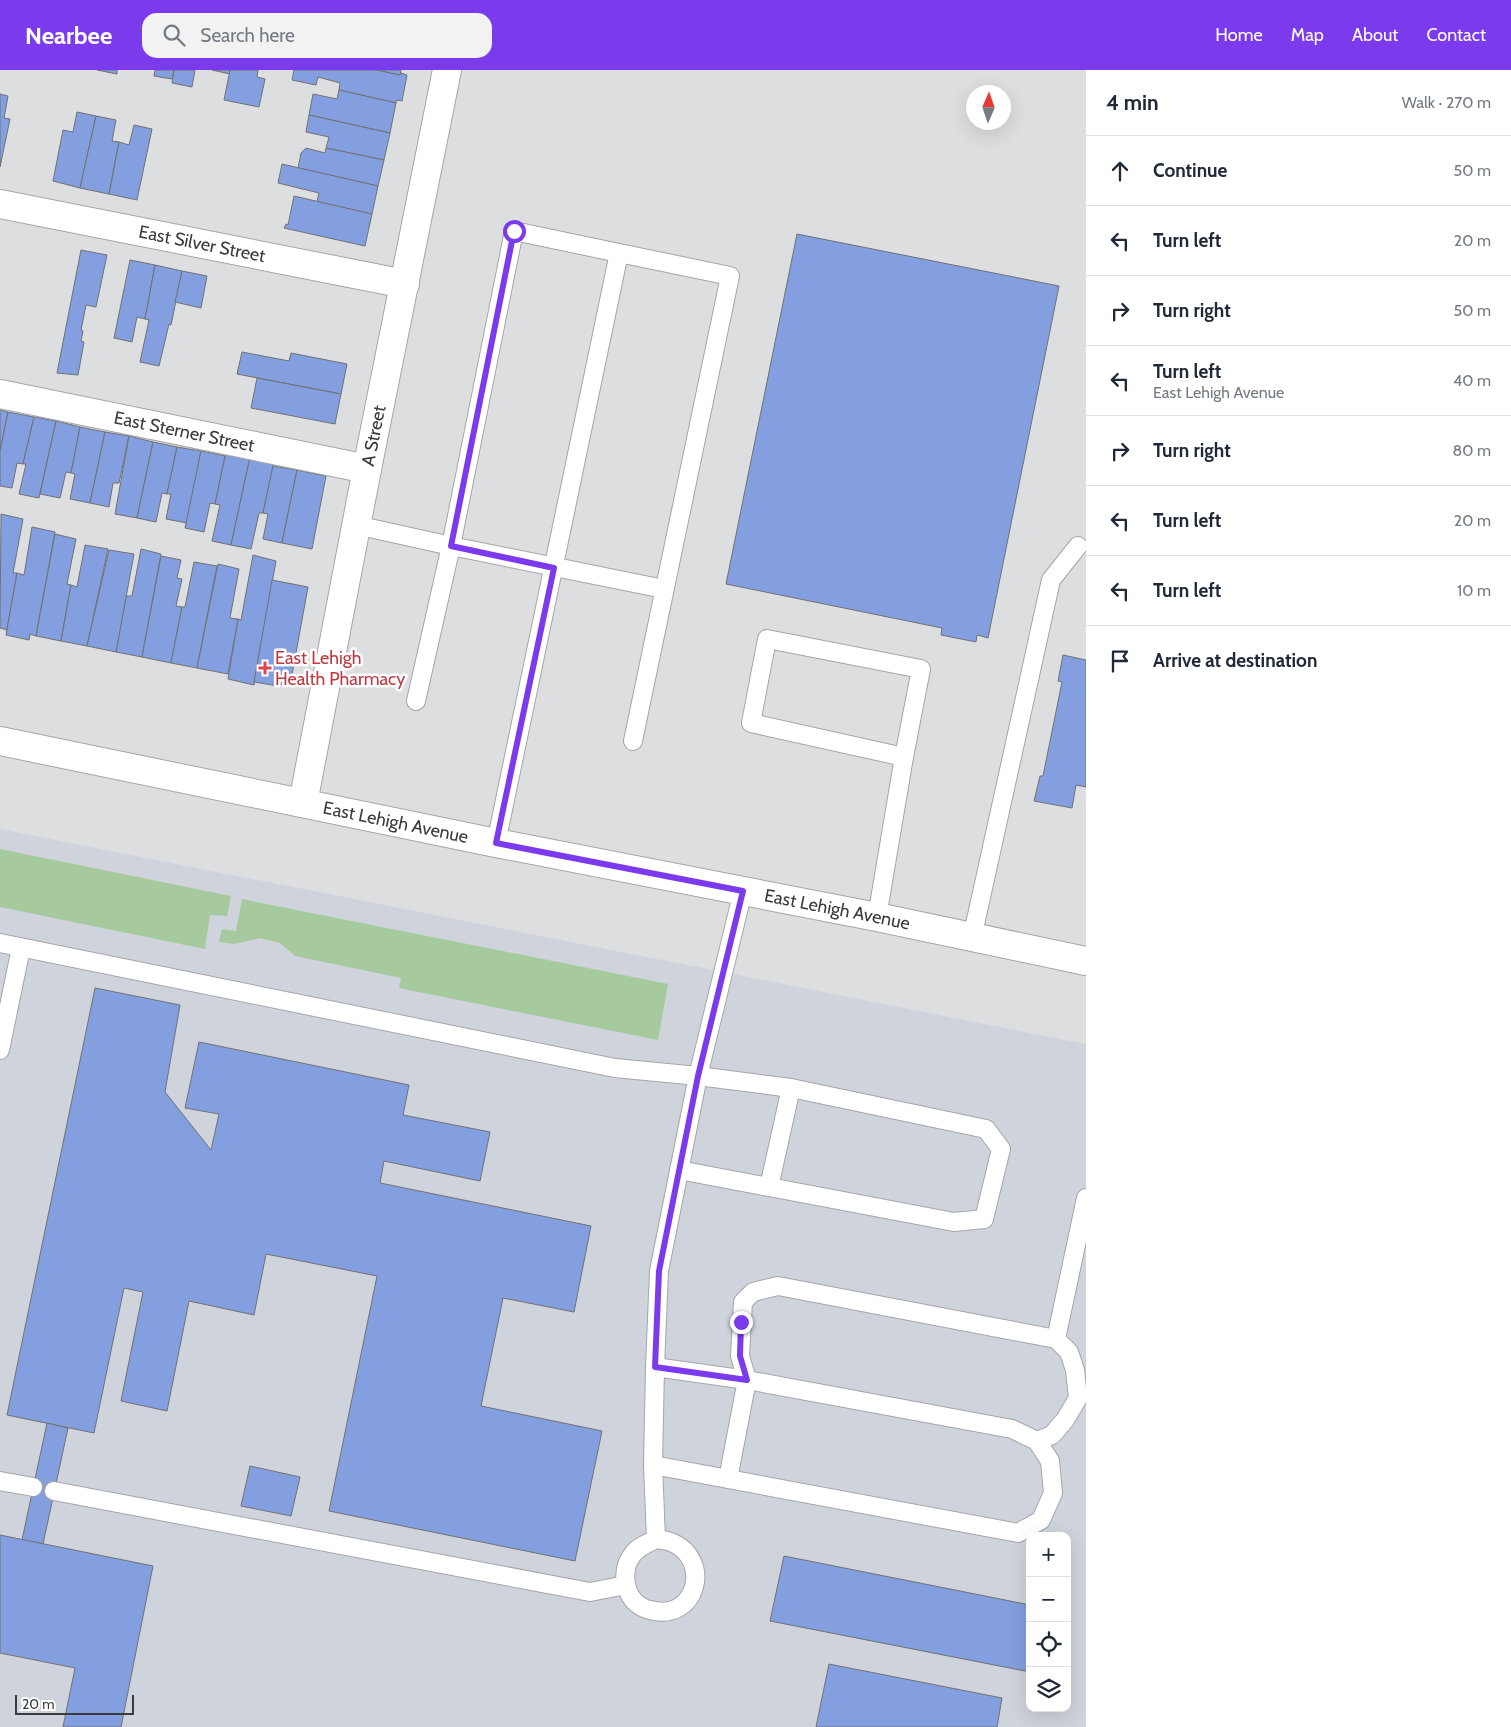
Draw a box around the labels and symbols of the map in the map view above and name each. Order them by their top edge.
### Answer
north arrow [966,85,1011,130]
route start [503,220,526,243]
street label: East Silver Street [137,221,267,267]
street label: A Street [357,403,390,468]
street label: East Sterner Street [112,407,256,457]
place label: East Lehigh Health Pharmacy [275,647,405,690]
marker: East Lehigh Health Pharmacy [259,662,271,674]
street label: East Lehigh Avenue [321,797,470,848]
street label: East Lehigh Avenue [763,884,912,935]
route end [730,1311,753,1334]
scale bar [15,1692,134,1715]

